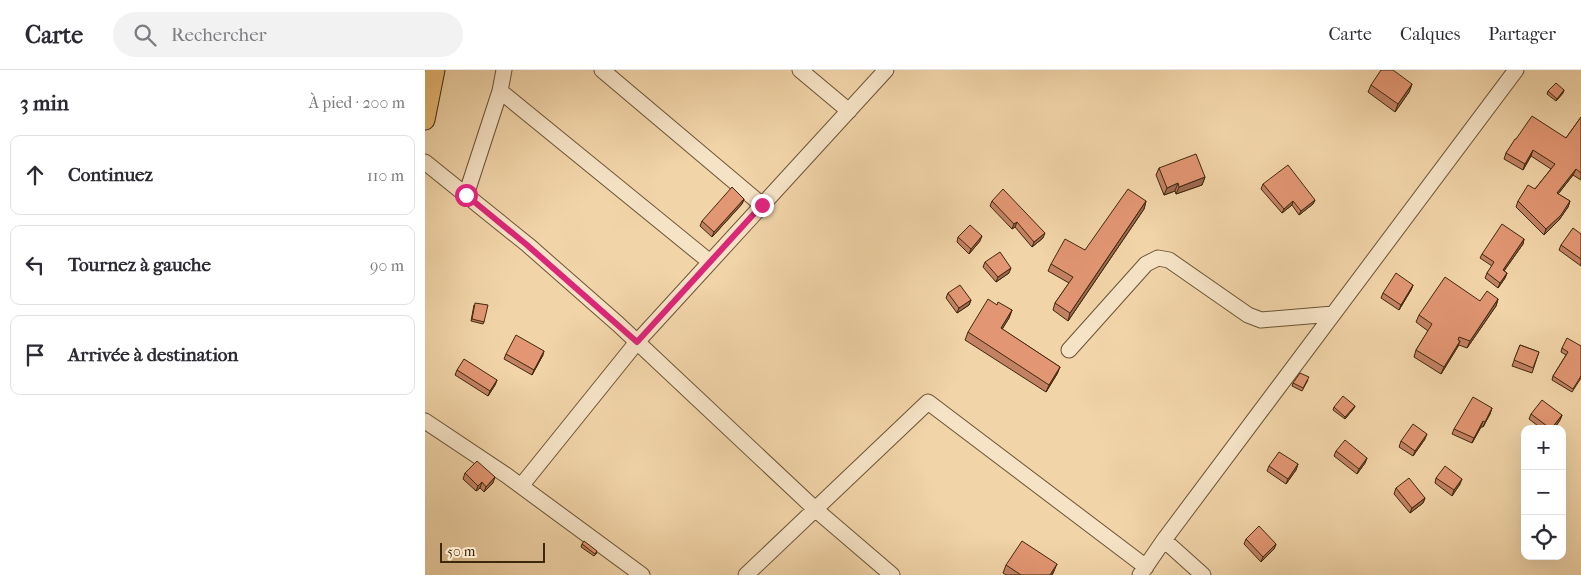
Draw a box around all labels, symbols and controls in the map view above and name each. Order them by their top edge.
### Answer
search box [113,12,463,57]
text: Carte [25,21,83,49]
icon: search [131,21,159,49]
text: Rechercher [171,24,267,46]
text: Carte [1329,24,1372,45]
text: Calques [1400,24,1460,45]
text: Partager [1488,24,1556,45]
text: 3 min [20,91,69,115]
text: À pied · 200 m [309,93,405,112]
icon: ahead [21,161,49,189]
text: Continuez [68,164,153,186]
text: 110 m [367,166,404,185]
route start [455,184,478,207]
route end [751,194,774,217]
icon: left [21,251,49,279]
text: Tournez à gauche [68,254,211,276]
text: 90 m [370,256,404,275]
icon: arrive [21,341,49,369]
text: Arrivée à destination [68,344,238,366]
map controls [1521,425,1566,560]
button: + [1521,425,1566,470]
button: − [1521,470,1566,515]
button: locate [1521,515,1566,560]
scale bar [440,540,545,563]
text: 50 m [447,543,475,560]

